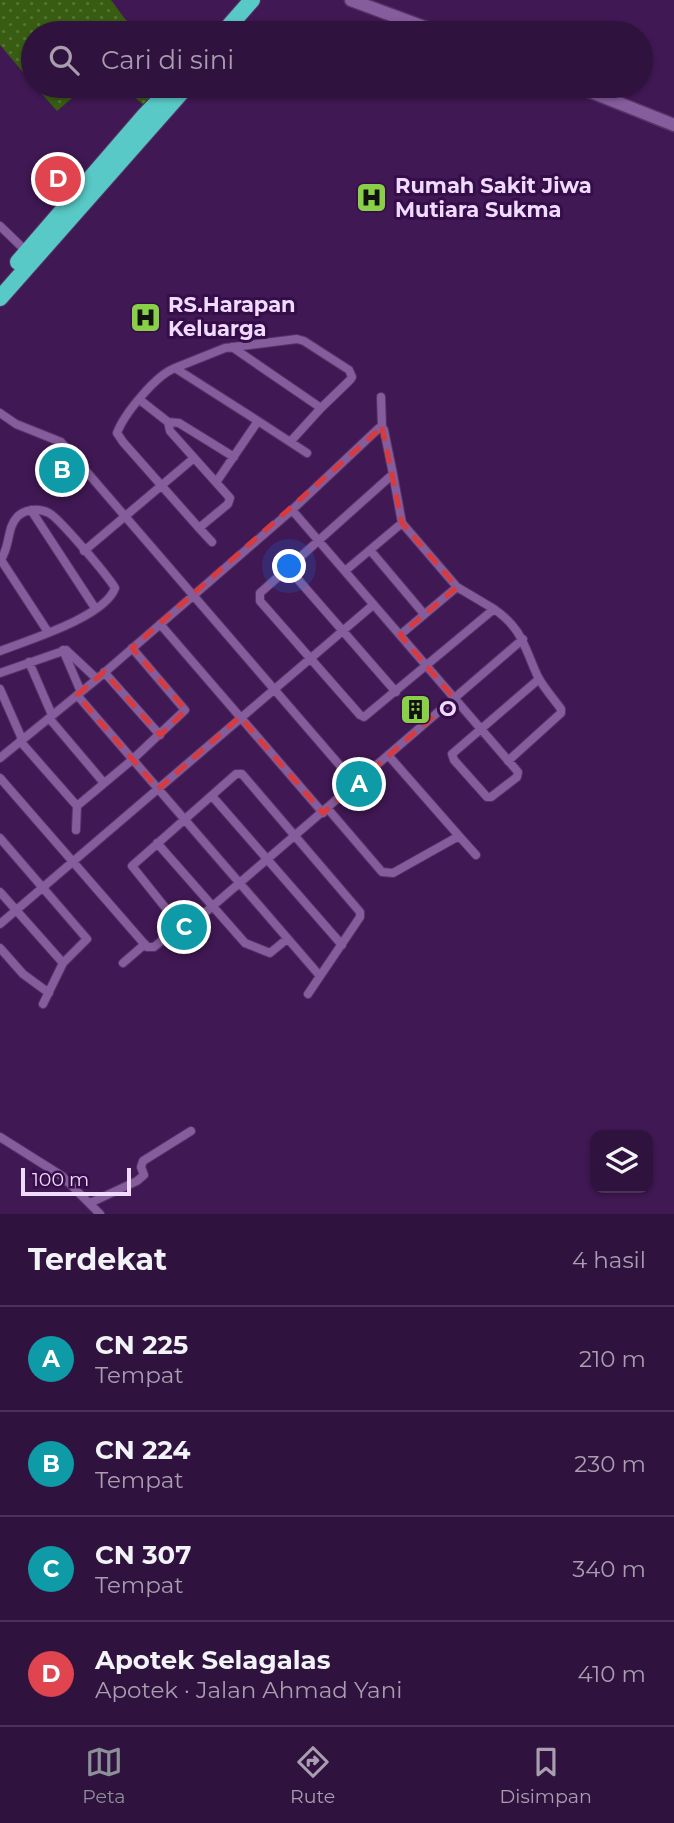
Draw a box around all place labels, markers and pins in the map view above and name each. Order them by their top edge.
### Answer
pin: D [35,153,81,205]
place label: Rumah Sakit Jiwa Mutiara Sukma [395,173,592,222]
hospital icon: Rumah Sakit Jiwa Mutiara Sukma [355,181,389,215]
place label: RS.Harapan Keluarga [168,292,296,341]
hospital icon: RS.Harapan Keluarga [128,300,162,334]
pin: B [39,444,85,496]
building icon: O [399,692,433,726]
place label: O [439,696,457,721]
pin: A [336,758,382,810]
pin: C [161,901,207,953]

